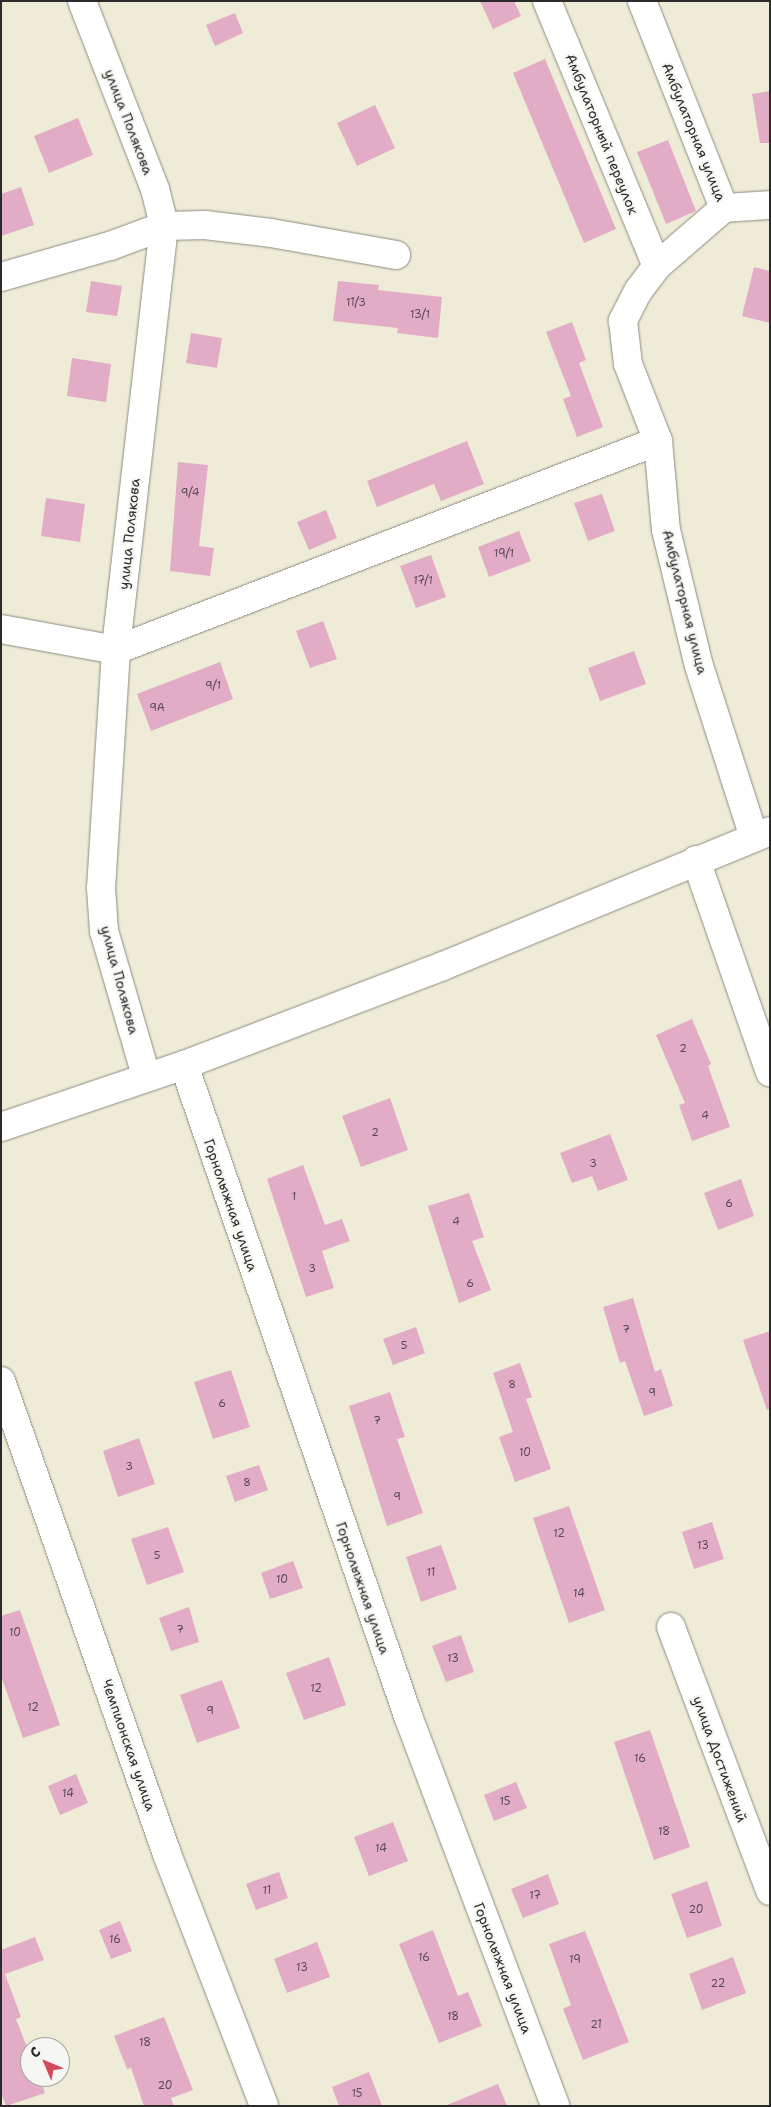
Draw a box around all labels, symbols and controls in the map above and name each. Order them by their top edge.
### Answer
street label: Амбулаторный переулок [562,51,642,217]
street label: Амбулаторная улица [658,60,730,204]
street label: улица Полякова [101,67,157,177]
house number: 11/3 [346,296,366,310]
house number: 13/1 [410,308,430,322]
street label: улица Полякова [115,478,143,590]
house number: 9/4 [181,486,199,500]
street label: Амбулаторная улица [659,528,711,676]
house number: 19/1 [494,547,514,561]
house number: 17/1 [413,574,433,588]
house number: 9/1 [205,679,221,693]
house number: 9А [149,701,165,715]
street label: улица Полякова [97,924,143,1036]
house number: 2 [679,1042,687,1056]
house number: 4 [701,1109,709,1123]
house number: 2 [371,1126,379,1140]
street label: Горнолыжная улица [200,1137,262,1273]
house number: 3 [589,1157,597,1171]
house number: 1 [292,1190,296,1204]
house number: 6 [725,1197,733,1211]
house number: 4 [452,1215,460,1229]
house number: 3 [308,1262,316,1276]
house number: 6 [466,1277,474,1291]
house number: 7 [622,1323,630,1337]
house number: 5 [401,1339,407,1353]
house number: 8 [508,1378,516,1392]
house number: 9 [648,1386,656,1400]
house number: 6 [218,1397,226,1411]
house number: 7 [373,1414,381,1428]
house number: 10 [519,1446,531,1460]
house number: 3 [125,1460,133,1474]
house number: 8 [243,1476,251,1490]
house number: 9 [393,1490,401,1504]
street label: Горнолыжная улица [332,1520,394,1656]
house number: 12 [553,1527,565,1541]
house number: 13 [697,1539,709,1553]
house number: 5 [154,1549,160,1563]
house number: 11 [427,1566,435,1580]
house number: 10 [276,1573,288,1587]
house number: 14 [573,1587,585,1601]
house number: 7 [176,1623,184,1637]
house number: 10 [9,1626,21,1640]
house number: 13 [447,1652,459,1666]
street label: Чемпионская улица [99,1677,159,1813]
house number: 12 [310,1682,322,1696]
street label: улица Достижений [689,1694,751,1824]
house number: 12 [27,1701,39,1715]
house number: 9 [206,1704,214,1718]
house number: 16 [634,1752,646,1766]
house number: 14 [62,1787,74,1801]
house number: 15 [499,1795,511,1809]
house number: 18 [658,1825,670,1839]
house number: 14 [375,1842,387,1856]
house number: 11 [263,1884,271,1898]
house number: 17 [529,1889,541,1903]
street label: Горнолыжная улица [470,1900,536,2036]
house number: 20 [688,1903,704,1917]
house number: 16 [109,1933,121,1947]
house number: 16 [418,1951,430,1965]
house number: 19 [569,1953,581,1967]
house number: 13 [296,1961,308,1975]
house number: 22 [711,1977,725,1991]
house number: 18 [447,2010,459,2024]
house number: 21 [590,2018,602,2032]
house number: 18 [139,2036,151,2050]
north arrow [20,2037,70,2087]
text: С [26,2043,45,2062]
house number: 20 [157,2079,173,2093]
house number: 15 [351,2087,363,2101]

